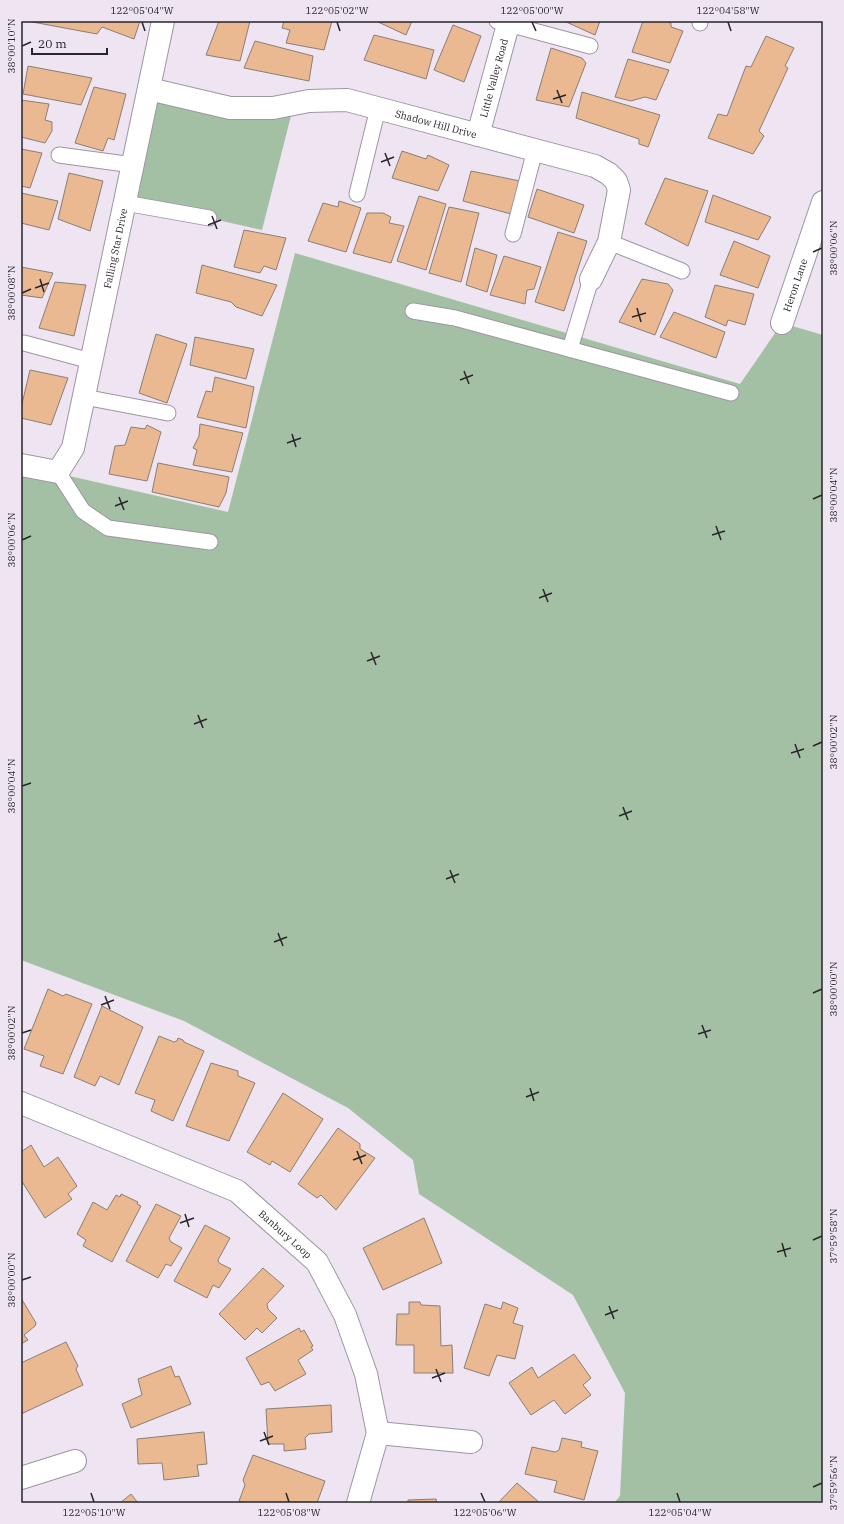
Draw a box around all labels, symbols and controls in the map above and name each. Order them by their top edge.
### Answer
text: 122°05'04"W [110,4,174,17]
text: 122°05'02"W [305,4,369,17]
text: 122°05'00"W [500,4,564,17]
text: 122°04'58"W [696,4,760,17]
text: 38°00'10"N [5,18,18,74]
scale bar [32,30,107,56]
text: 20 m [38,36,67,51]
street label: Little Valley Road [477,37,510,119]
street label: Shadow Hill Drive [394,107,478,141]
street label: Falling Star Drive [100,207,130,290]
text: 38°00'06"N [827,220,840,276]
street label: Heron Lane [780,257,810,313]
text: 38°00'08"N [5,265,18,321]
text: 38°00'04"N [827,467,840,523]
text: 38°00'06"N [5,512,18,568]
text: 38°00'02"N [827,714,840,770]
text: 38°00'04"N [5,758,18,814]
text: 38°00'00"N [827,961,840,1017]
text: 38°00'02"N [5,1005,18,1061]
street label: Banbury Loop [256,1207,315,1261]
text: 37°59'58"N [827,1208,840,1264]
text: 38°00'00"N [5,1252,18,1308]
text: 37°59'56"N [827,1455,840,1511]
text: 122°05'10"W [62,1506,126,1519]
text: 122°05'08"W [257,1506,321,1519]
text: 122°05'06"W [453,1506,517,1519]
text: 122°05'04"W [648,1506,712,1519]

